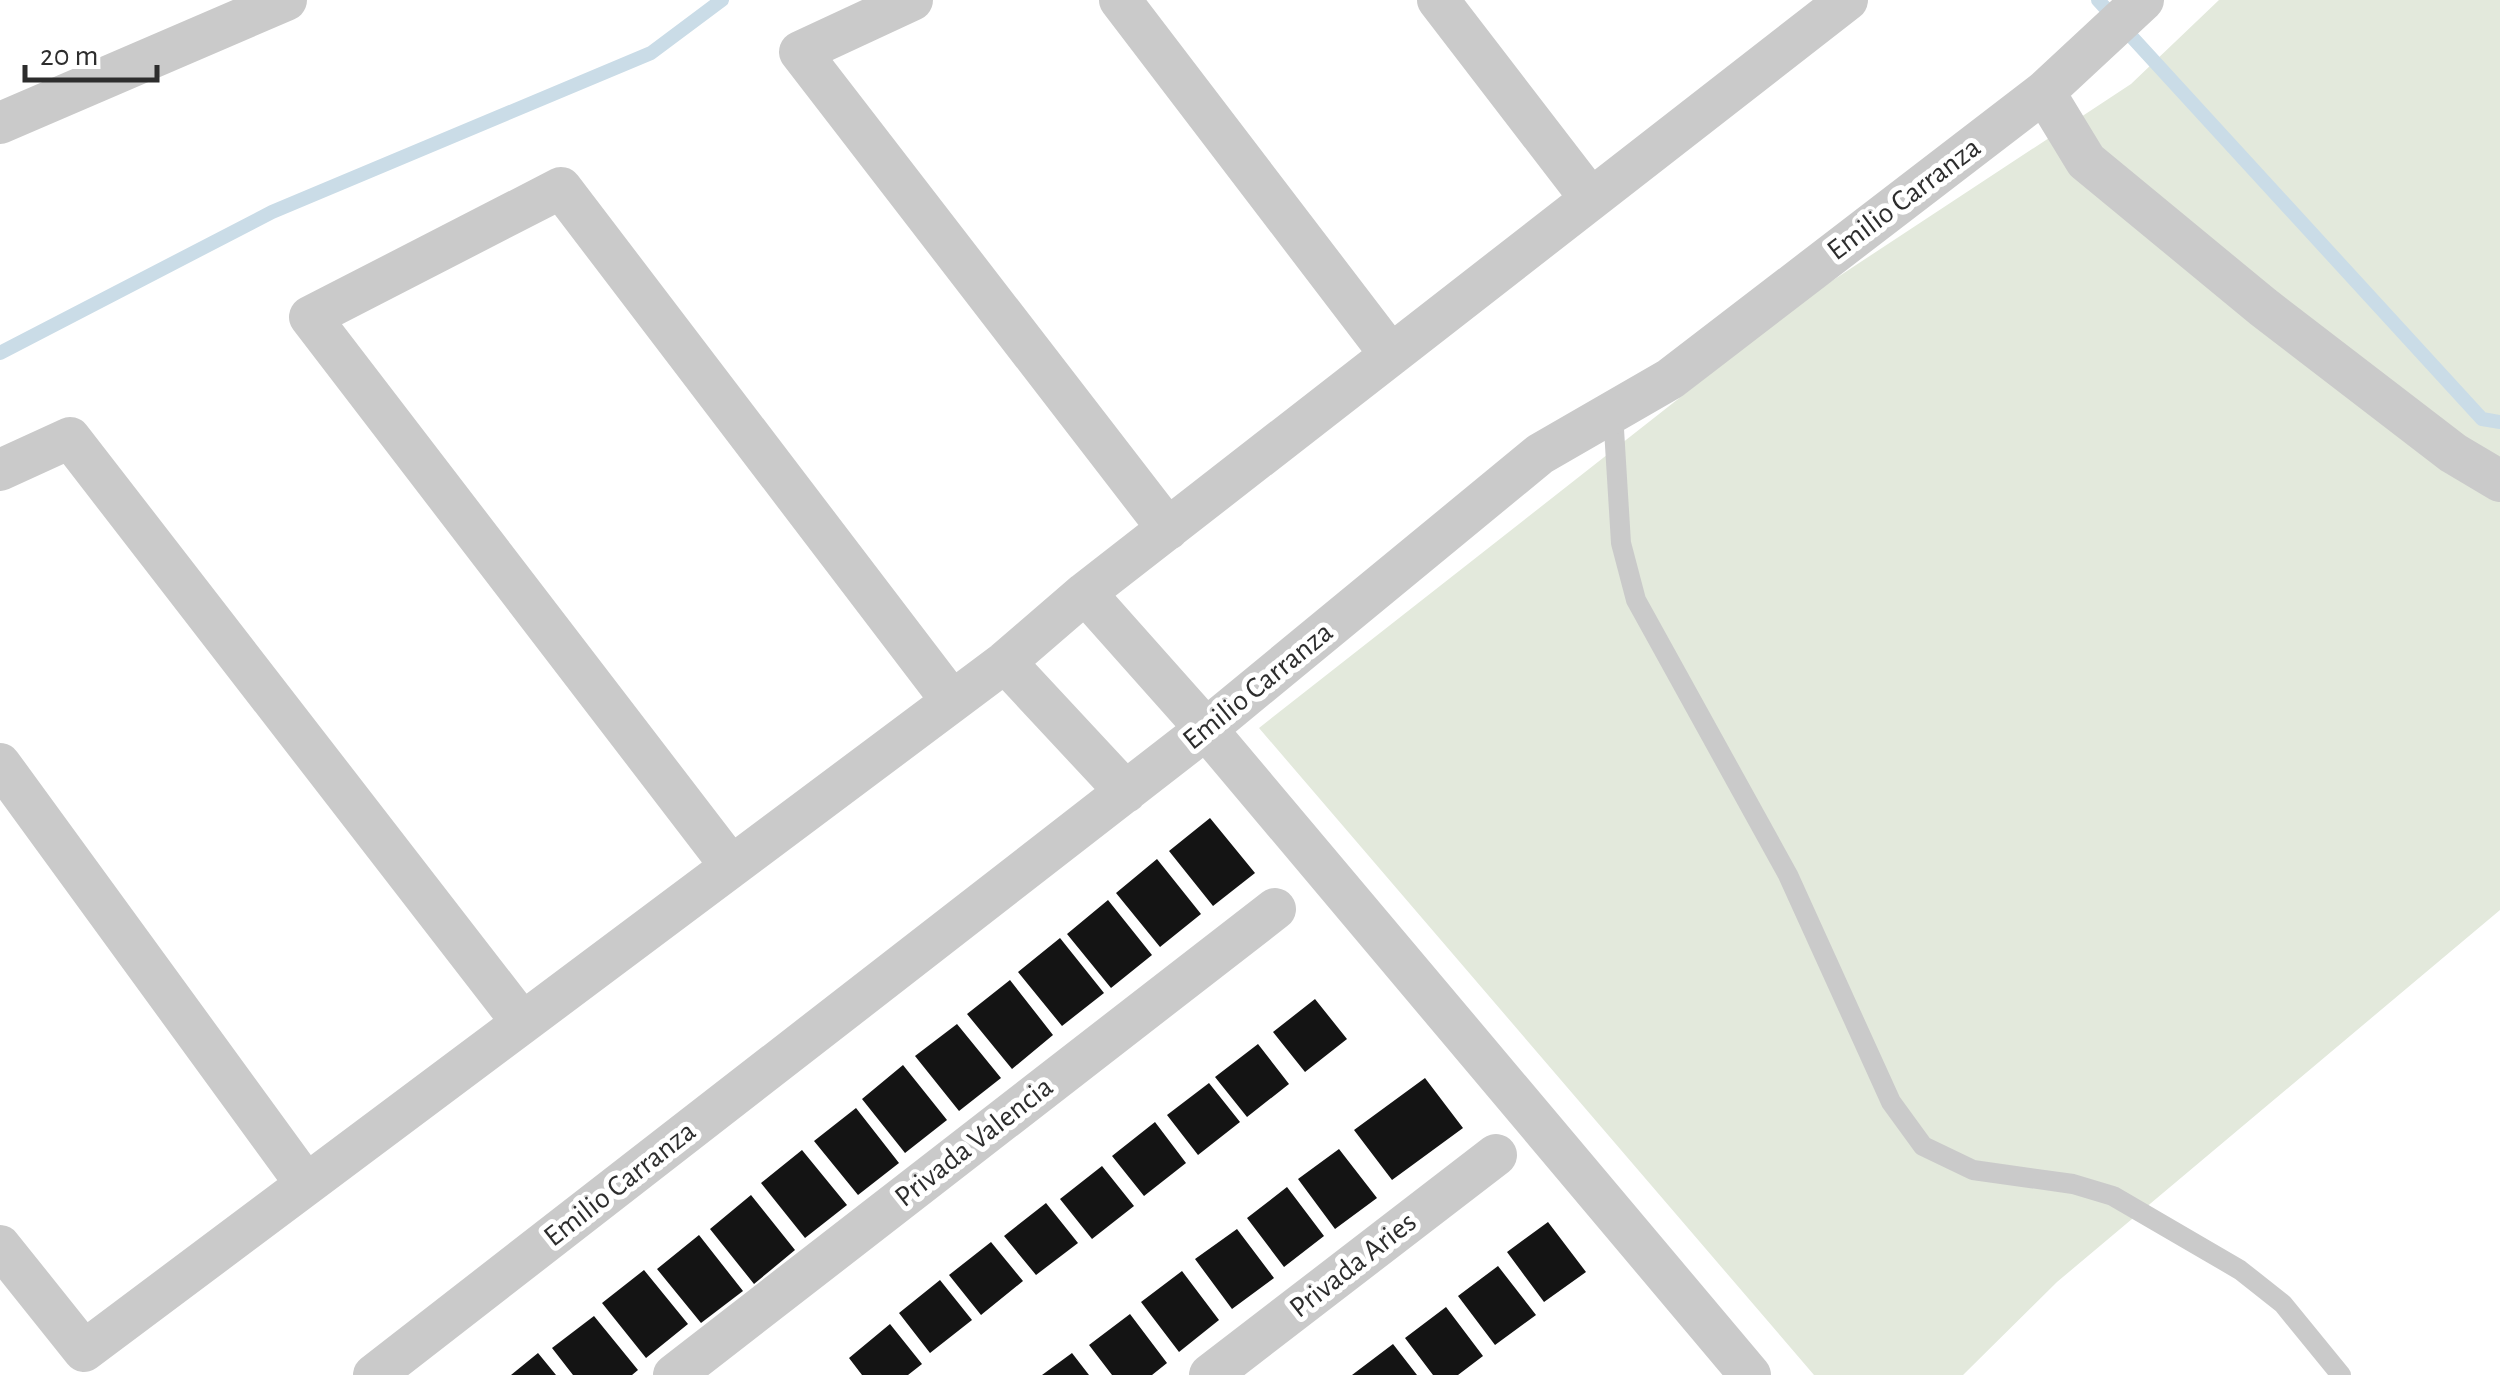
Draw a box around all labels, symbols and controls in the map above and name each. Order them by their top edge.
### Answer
scale bar [25,20,158,82]
text: 20 m [40,41,98,71]
street label: Emilio Carranza [1822,132,1986,266]
street label: Emilio Carranza [1177,617,1339,755]
street label: Privada Valencia [889,1071,1059,1213]
street label: Emilio Carranza [539,1116,701,1252]
street label: Privada Aries [1284,1207,1422,1323]

